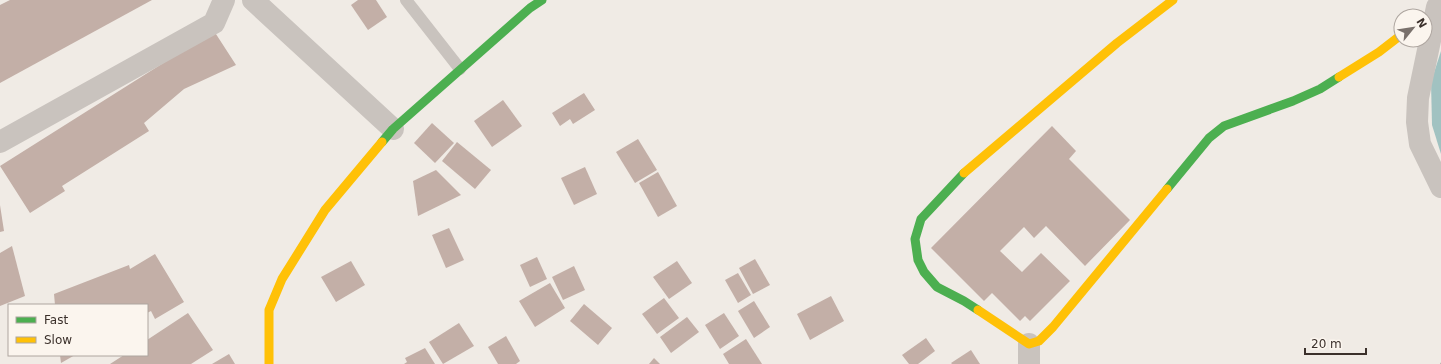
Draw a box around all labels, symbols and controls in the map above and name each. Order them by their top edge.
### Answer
north arrow [1393,8,1433,48]
text: N [1413,16,1429,30]
legend [8,304,148,356]
text: Fast [44,313,68,327]
scale bar [1305,330,1366,356]
text: Slow [44,333,72,347]
text: 20 m [1311,337,1342,351]

